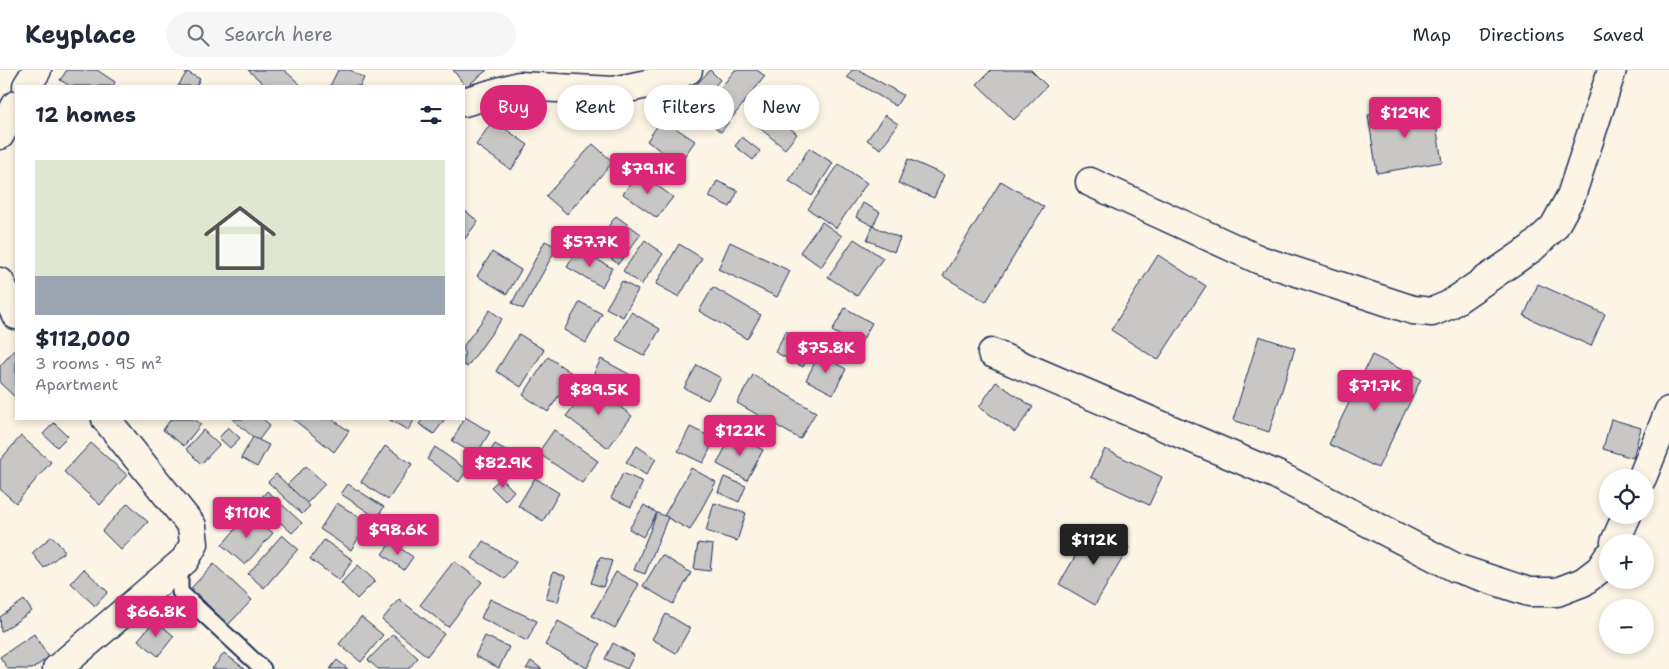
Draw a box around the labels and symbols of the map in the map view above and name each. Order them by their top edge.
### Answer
pin: $129K [1370,97,1440,139]
pin: $79.1K [607,152,689,195]
pin: $57.7K [549,226,631,268]
pin: $75.8K [785,332,867,374]
pin: $71.7K [1334,370,1416,412]
pin: $89.5K [558,374,640,416]
pin: $122K [705,414,775,457]
pin: $82.9K [462,446,544,489]
pin: $110K [212,496,282,539]
pin: $98.6K [357,514,439,556]
pin: $112K [1059,524,1129,566]
pin: $66.8K [115,596,197,638]

